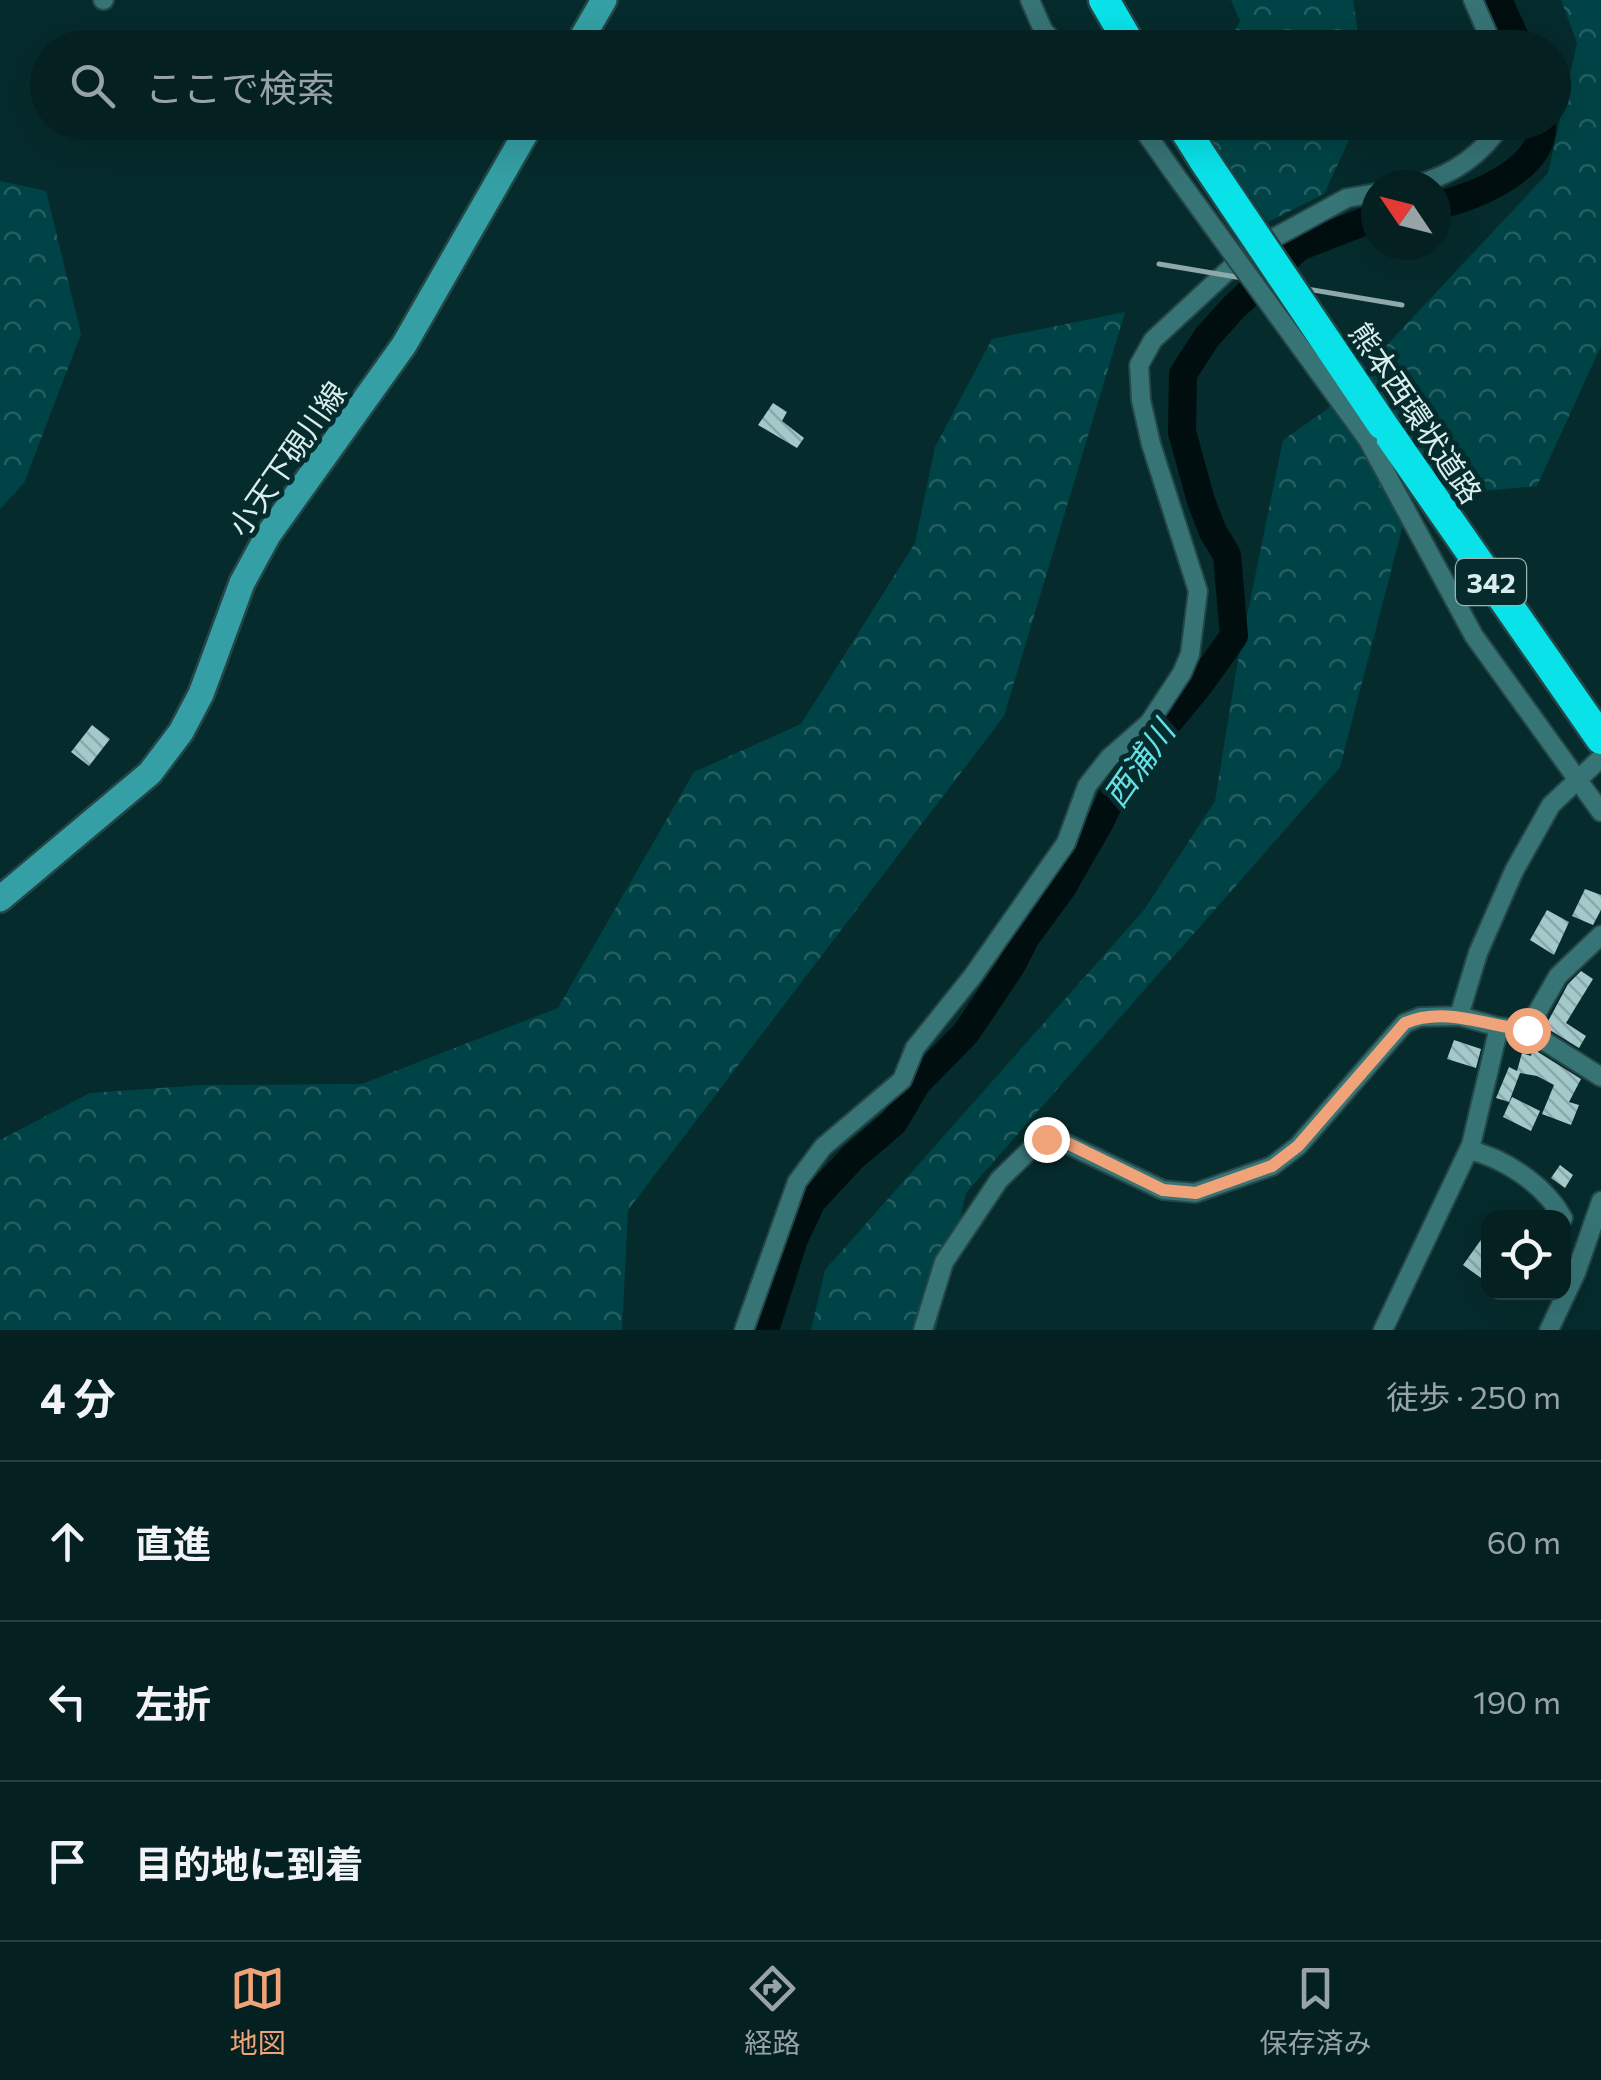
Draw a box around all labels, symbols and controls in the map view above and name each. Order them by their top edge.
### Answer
search box [30,30,1571,140]
icon: search [65,58,120,113]
text: ここで検索 [145,63,335,110]
north arrow [1361,170,1451,260]
street label: 熊本西環状道路 [1343,315,1491,509]
street label: 小天下硯川線 [219,374,353,542]
road number: 342 [1456,559,1526,605]
water label: 西浦川 [1094,710,1184,814]
route start [1505,1008,1551,1054]
route end [1024,1117,1070,1163]
map controls [1481,1210,1571,1300]
button: locate [1481,1210,1571,1300]
text: 4 分 [40,1371,116,1423]
text: 徒歩 · 250 m [1386,1376,1561,1416]
icon: ahead [40,1514,95,1569]
text: 直進 [135,1519,211,1566]
text: 60 m [1487,1521,1561,1561]
icon: left [40,1674,95,1729]
text: 左折 [135,1679,211,1726]
text: 190 m [1473,1681,1561,1721]
icon: arrive [40,1834,95,1889]
text: 目的地に到着 [135,1839,363,1886]
tab: 地図 [229,1961,286,2061]
tab: 経路 [744,1961,801,2061]
tab: 保存済み [1259,1961,1372,2061]

